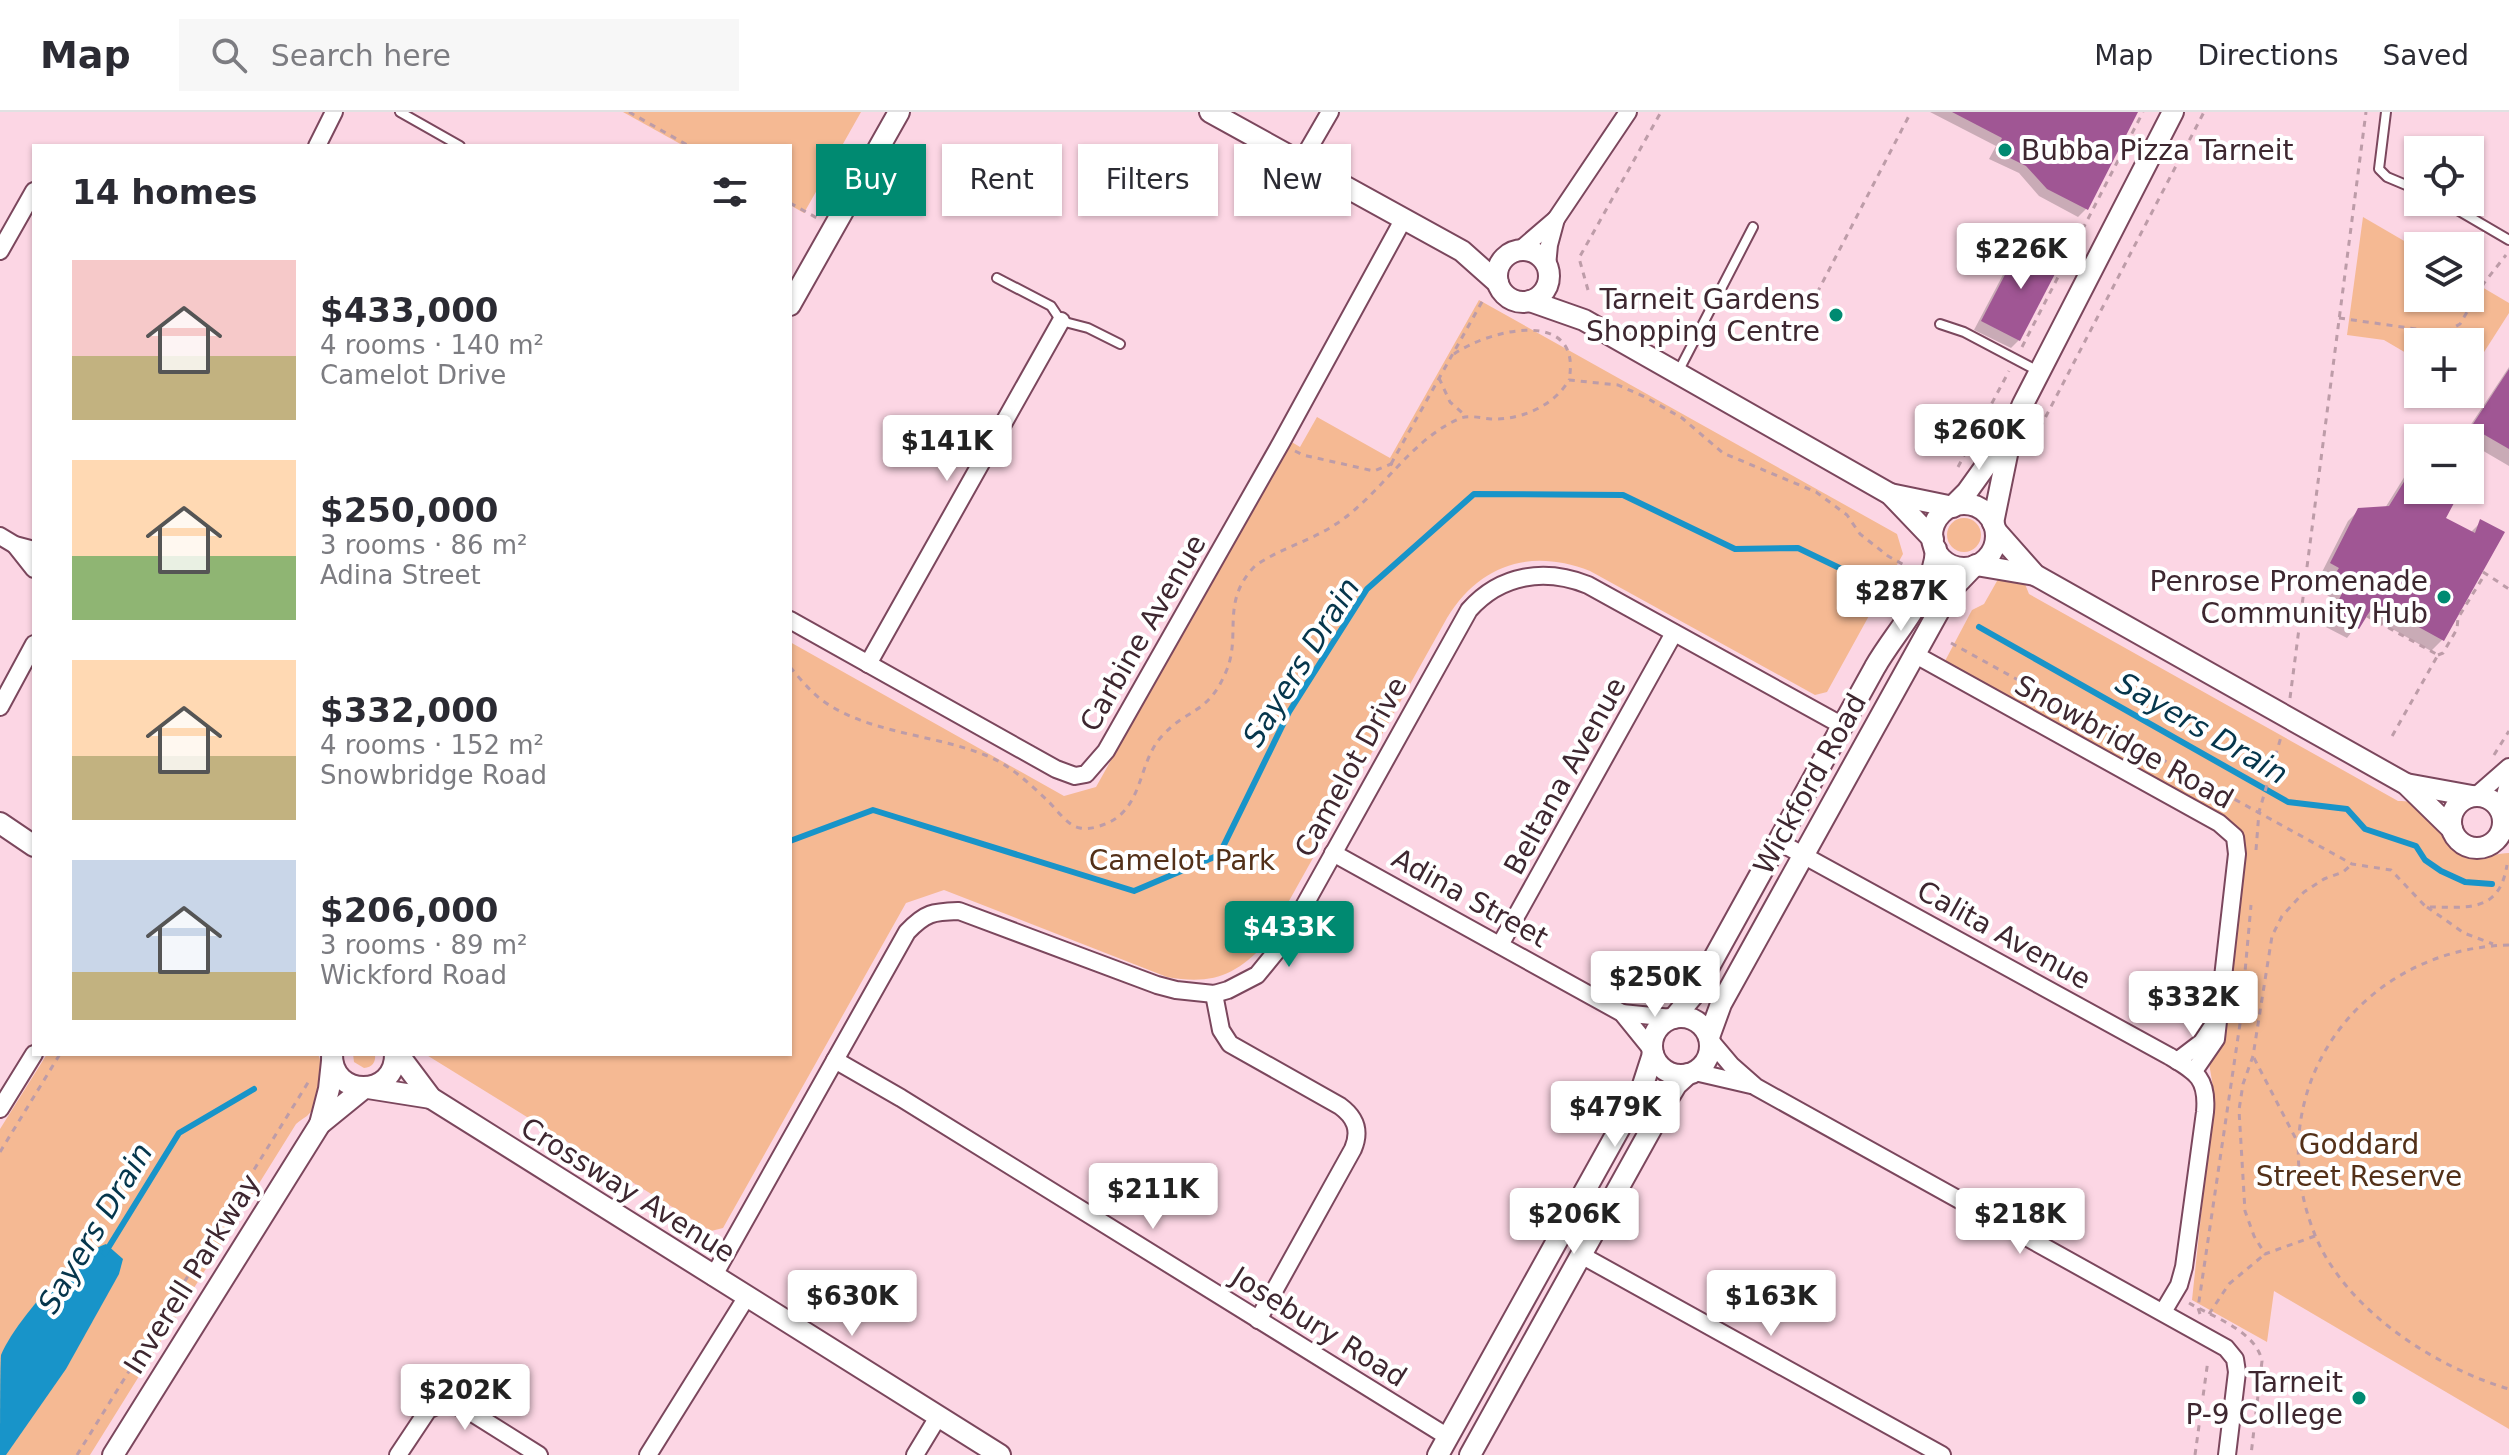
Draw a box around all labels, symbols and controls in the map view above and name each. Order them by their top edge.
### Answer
search box [179,19,739,91]
text: Map [40,33,131,77]
icon: search [207,33,251,77]
text: Search here [271,38,451,73]
text: Map [2094,39,2153,72]
text: Directions [2197,39,2338,72]
text: Saved [2382,39,2469,72]
place label: Bubba Pizza Tarneit [2021,134,2293,167]
map controls [2404,136,2484,504]
button: locate [2404,136,2484,216]
marker: Bubba Pizza Tarneit [1996,141,2014,159]
chip: Buy [816,144,926,216]
chip: Rent [942,144,1062,216]
chip: Filters [1078,144,1218,216]
chip: New [1234,144,1351,216]
icon: filters [708,170,752,214]
text: 14 homes [72,172,257,212]
pin: $226K [1965,223,2077,291]
button: layers [2404,232,2484,312]
text: $226K [1975,234,2067,264]
place label: Tarneit Gardens Shopping Centre [1586,283,1820,348]
text: $433,000 [320,290,499,330]
icon: home [136,292,232,388]
marker: Tarneit Gardens Shopping Centre [1827,306,1845,324]
button: + [2404,328,2484,408]
text: 4 rooms · 140 m² [320,330,544,360]
text: Camelot Drive [320,360,506,390]
pin: $260K [1923,404,2035,472]
pin: $141K [891,415,1003,483]
text: $260K [1933,415,2025,445]
button: − [2404,424,2484,504]
text: $141K [901,426,993,456]
text: $250,000 [320,490,499,530]
icon: home [136,492,232,588]
street label: Carbine Avenue [1073,529,1213,737]
text: 3 rooms · 86 m² [320,530,528,560]
text: Adina Street [320,560,481,590]
pin: $287K [1845,565,1957,633]
place label: Penrose Promenade Community Hub [2150,565,2428,630]
water label: Sayers Drain [1235,571,1367,753]
text: $287K [1855,576,1947,606]
marker: Penrose Promenade Community Hub [2435,588,2453,606]
water label: Sayers Drain [2110,665,2294,791]
street label: Snowbridge Road [2009,668,2239,816]
street label: Camelot Drive [1288,671,1414,863]
street label: Beltana Avenue [1497,672,1633,880]
street label: Wickford Road [1747,688,1873,880]
text: $332,000 [320,690,499,730]
icon: home [136,692,232,788]
text: 4 rooms · 152 m² [320,730,544,760]
text: Snowbridge Road [320,760,547,790]
street label: Adina Street [1386,842,1554,954]
park label: Camelot Park [1089,844,1276,877]
street label: Calita Avenue [1911,874,2097,996]
text: $206,000 [320,890,499,930]
icon: home [136,892,232,988]
pin: $433K [1233,901,1345,969]
text: $433K [1243,912,1335,942]
text: 3 rooms · 89 m² [320,930,528,960]
pin: $250K [1599,951,1711,1019]
text: Wickford Road [320,960,507,990]
text: $250K [1609,962,1701,992]
pin: $332K [2137,971,2249,1039]
text: $332K [2147,982,2239,1012]
pin: $479K [1559,1081,1671,1149]
text: $479K [1569,1092,1661,1122]
street label: Crossway Avenue [515,1111,741,1269]
park label: Goddard Street Reserve [2256,1128,2462,1193]
water label: Sayers Drain [30,1137,160,1319]
pin: $211K [1097,1163,1209,1231]
street label: Inverell Parkway [117,1168,267,1380]
text: $211K [1107,1174,1199,1204]
pin: $206K [1518,1188,1630,1256]
pin: $218K [1964,1188,2076,1256]
text: $206K [1528,1199,1620,1229]
text: $218K [1974,1199,2066,1229]
street label: Josebury Road [1224,1259,1413,1394]
pin: $630K [796,1270,908,1338]
pin: $163K [1715,1270,1827,1338]
text: $630K [806,1281,898,1311]
text: $163K [1725,1281,1817,1311]
pin: $202K [409,1364,521,1432]
place label: Tarneit P-9 College [2185,1366,2343,1431]
text: $202K [419,1375,511,1405]
marker: Tarneit P-9 College [2350,1389,2368,1407]

